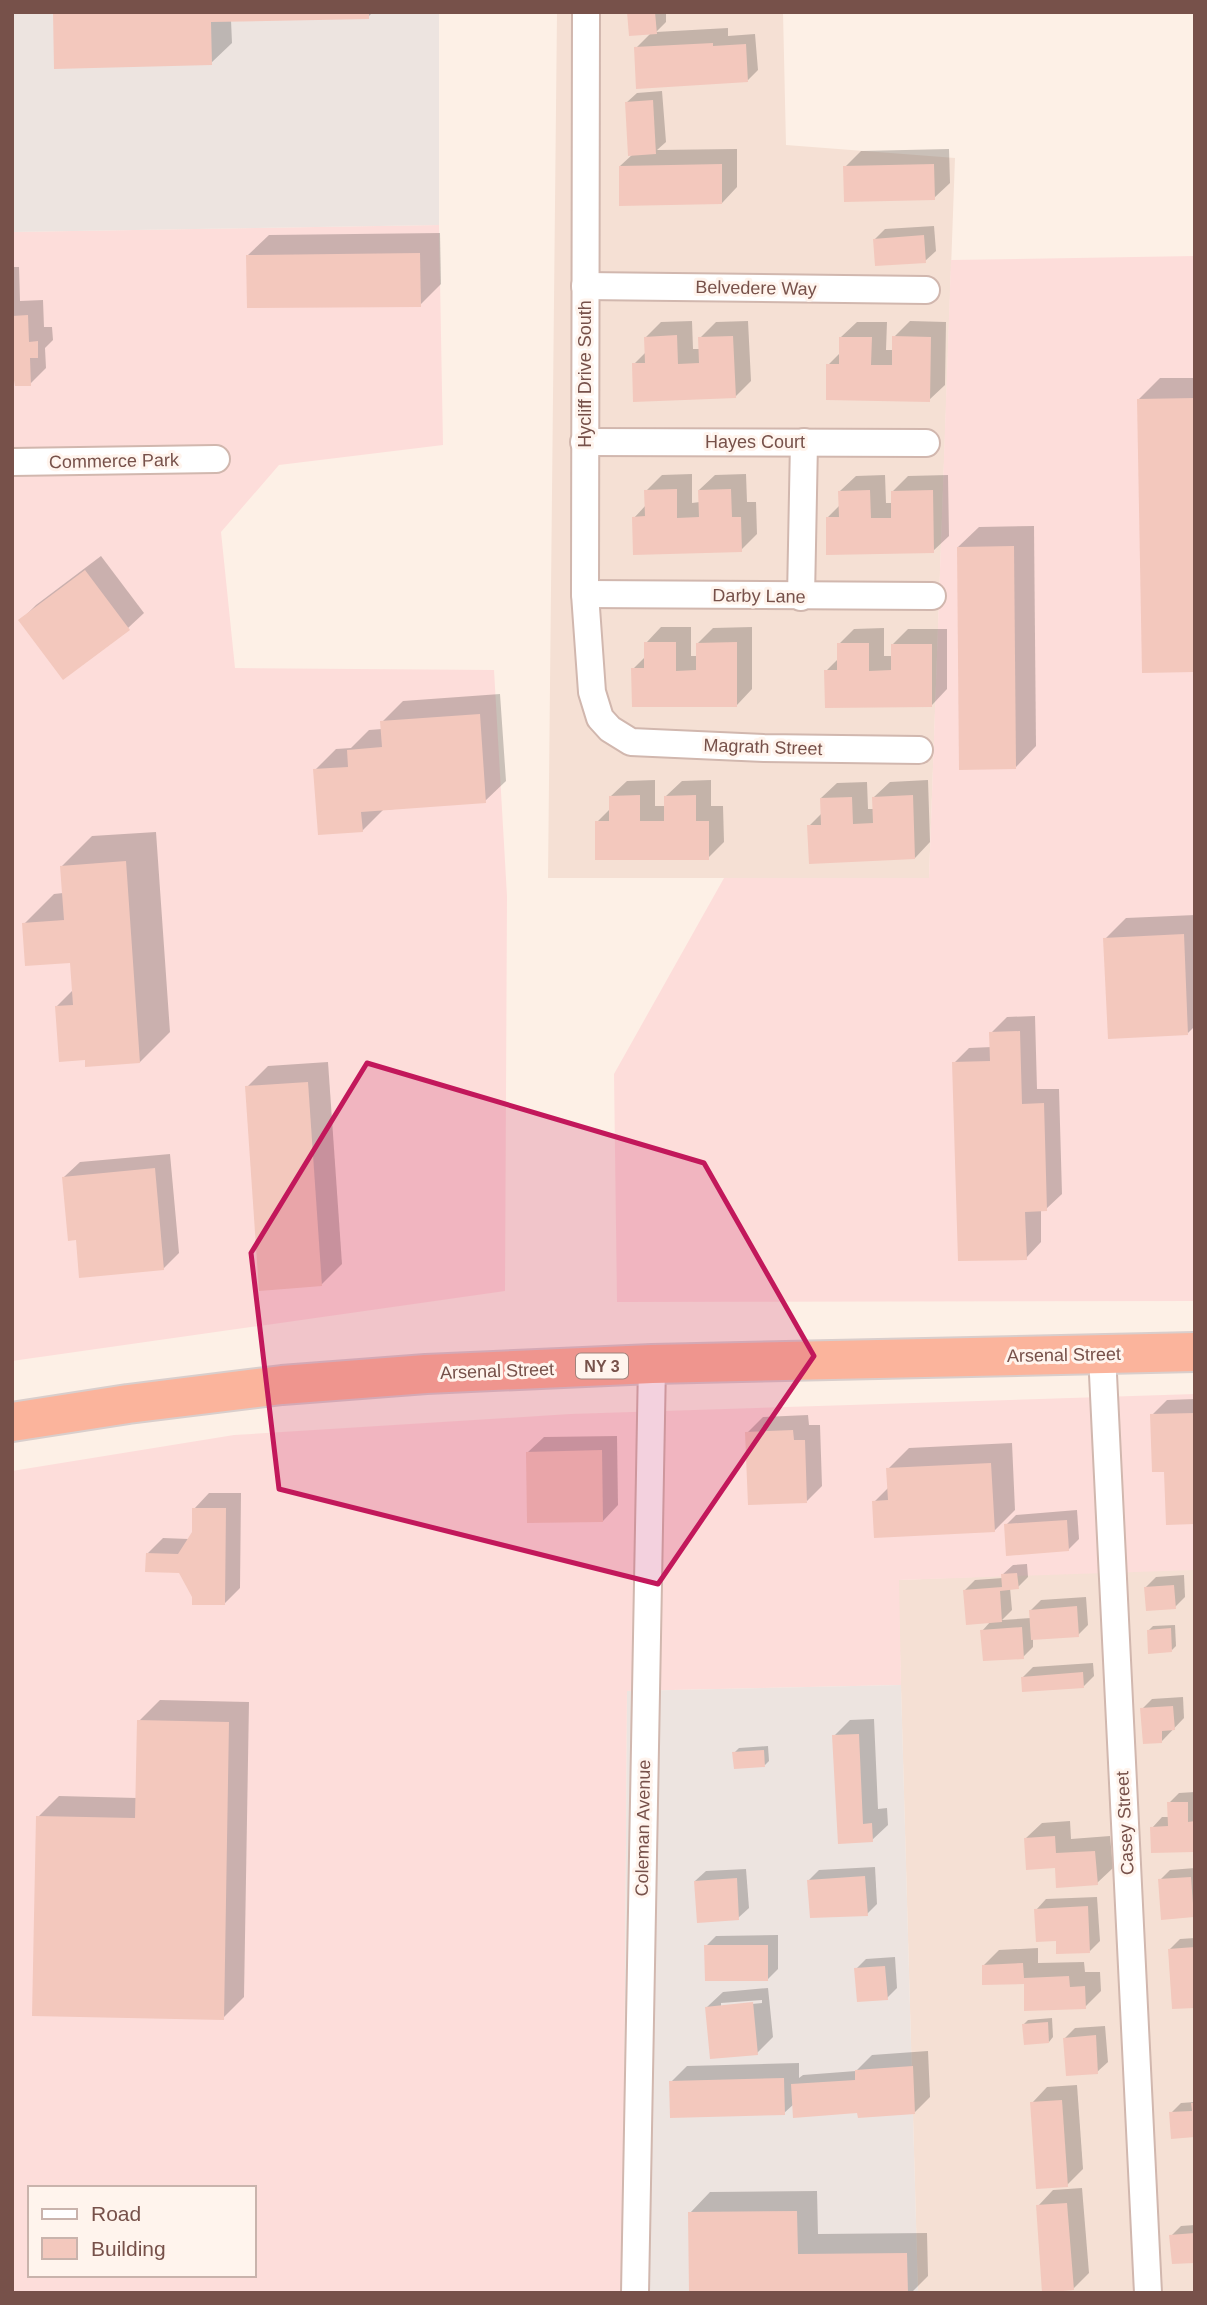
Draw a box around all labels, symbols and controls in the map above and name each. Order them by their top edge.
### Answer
street label: Belvedere Way [695,277,817,299]
street label: Hycliff Drive South [575,300,595,448]
street label: Hayes Court [705,432,805,452]
street label: Commerce Park [49,450,180,472]
street label: Darby Lane [712,585,806,607]
street label: Magrath Street [703,735,823,759]
street label: Arsenal Street [1007,1344,1121,1366]
road number: NY 3 [576,1354,628,1378]
street label: Arsenal Street [440,1359,554,1383]
street label: Coleman Avenue [632,1759,654,1897]
street label: Casey Street [1112,1771,1138,1875]
legend [28,2186,256,2277]
text: Road [91,2202,141,2225]
text: Building [91,2237,166,2260]

